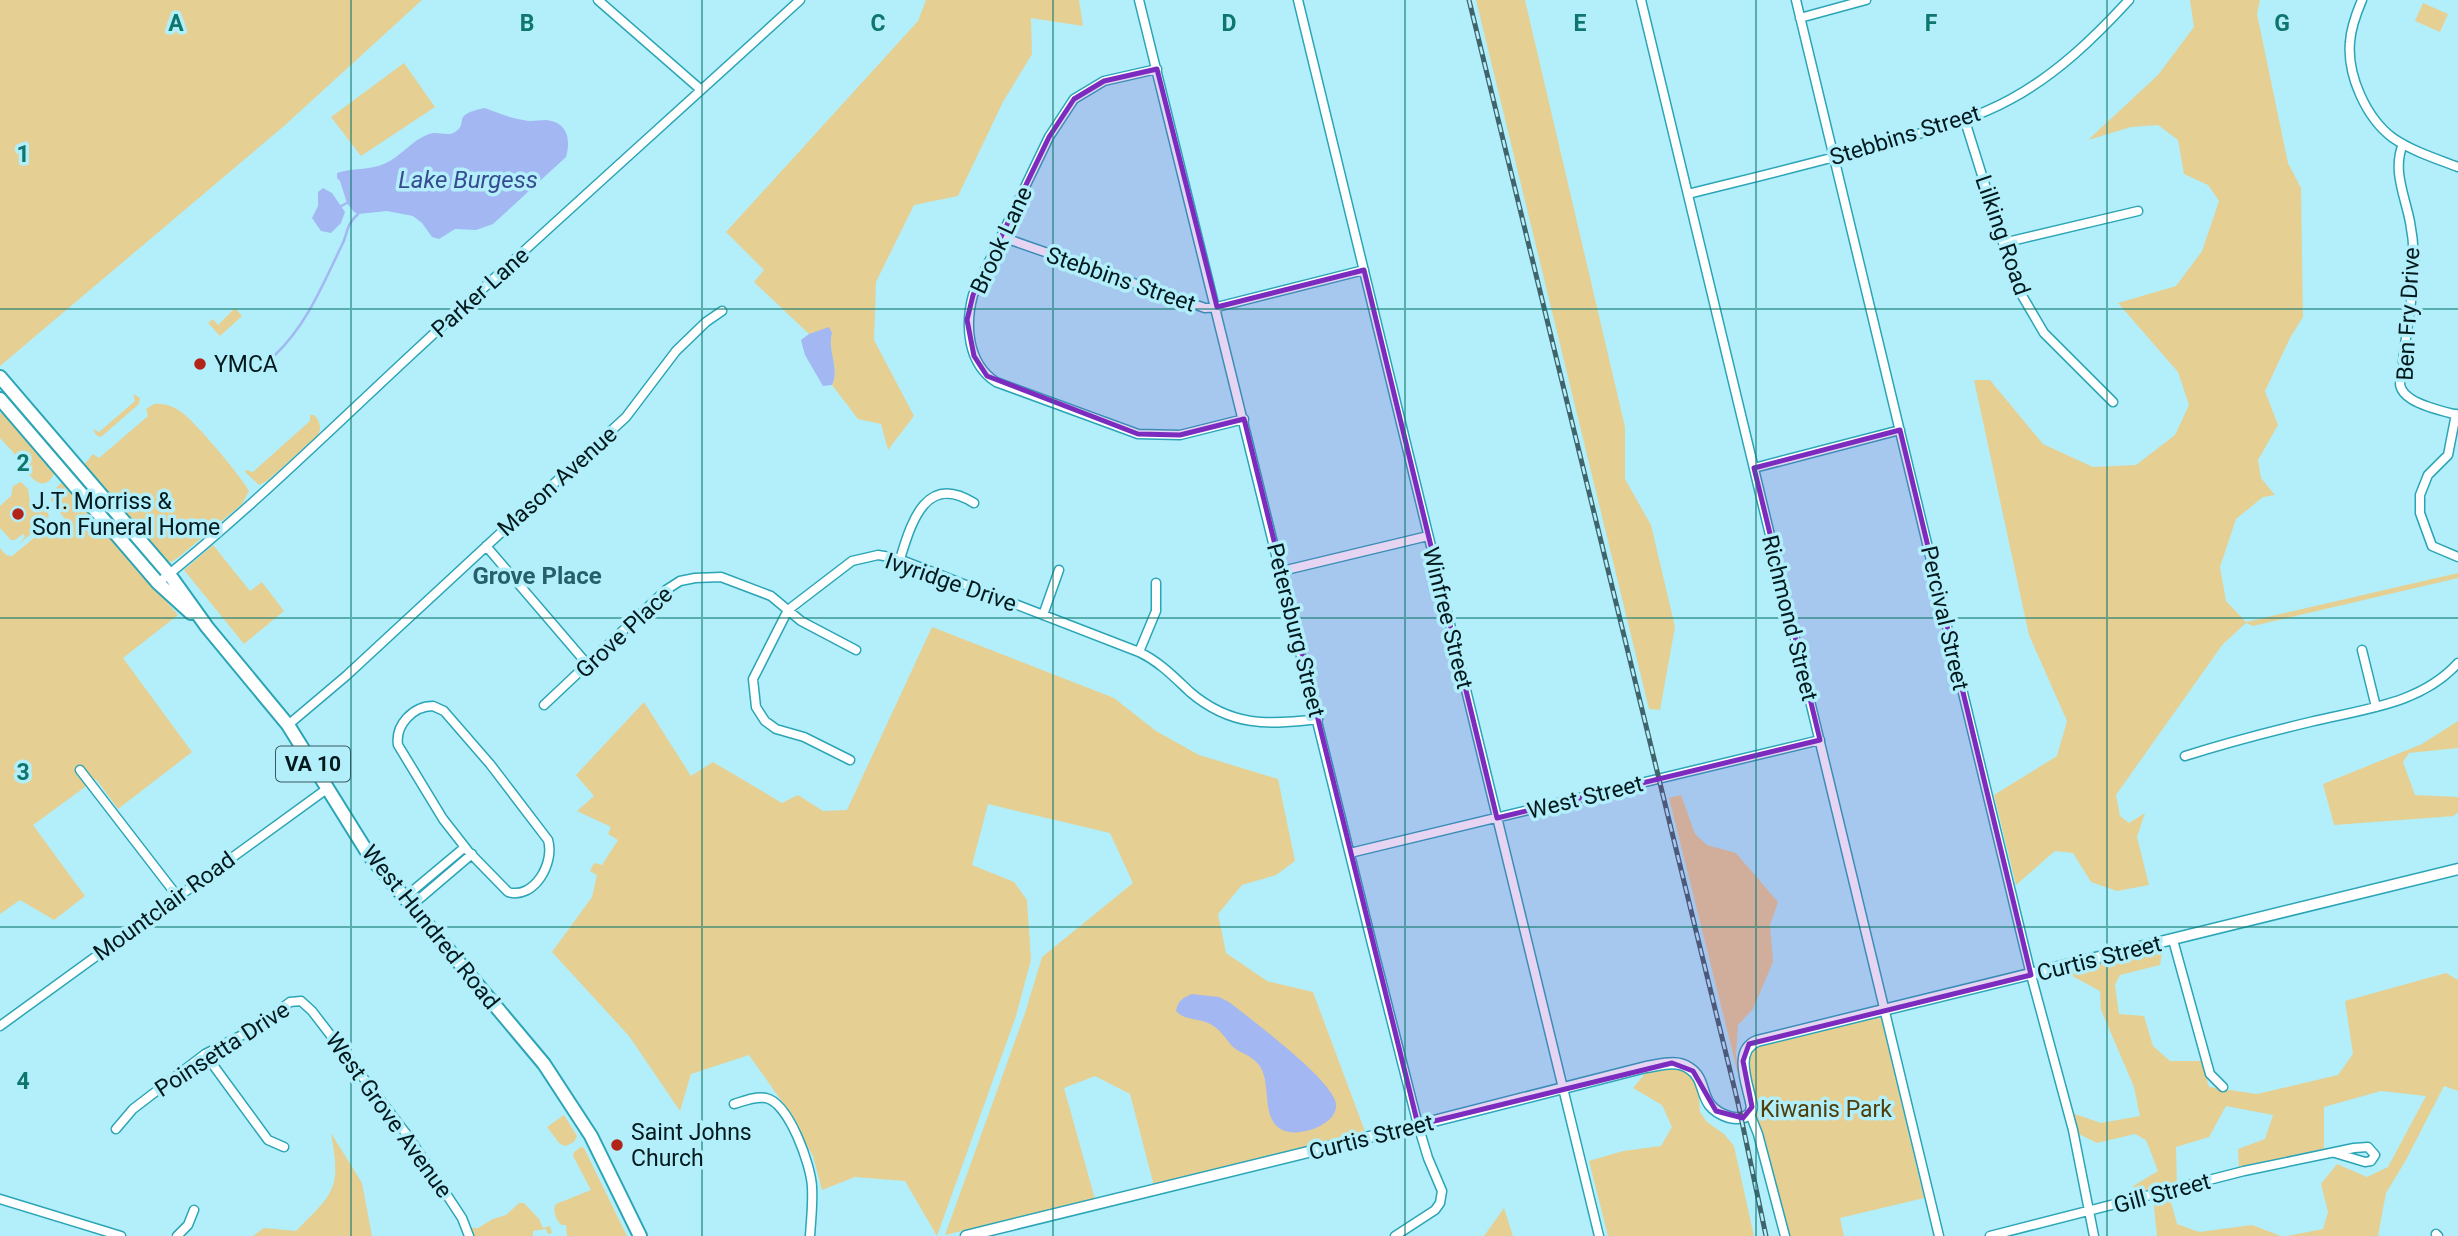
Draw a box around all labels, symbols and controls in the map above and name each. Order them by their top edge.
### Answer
text: A [168,10,184,37]
text: B [520,10,534,37]
text: C [870,10,886,37]
text: D [1222,10,1236,37]
text: E [1574,10,1587,37]
text: F [1925,10,1938,37]
text: G [2274,10,2290,37]
street label: Stebbins Street [1827,100,1984,171]
text: 1 [16,141,30,168]
water label: Lake Burgess [398,166,538,194]
street label: Lilking Road [1969,172,2036,299]
street label: Brook Lane [965,182,1038,298]
street label: Stebbins Street [1043,241,1199,318]
street label: Parker Lane [426,242,535,343]
street label: Ben Fry Drive [2392,247,2425,381]
place label: YMCA [214,351,278,378]
marker: YMCA [192,356,208,372]
street label: Mason Avenue [492,421,623,542]
text: 2 [16,450,30,477]
place label: J.T. Morriss & Son Funeral Home [32,488,220,541]
marker: J.T. Morriss & Son Funeral Home [10,506,26,522]
street label: Richmond Street [1756,532,1823,704]
street label: Petersburg Street [1261,540,1330,720]
street label: Percival Street [1915,543,1974,693]
street label: Winfree Street [1417,544,1478,692]
street label: Ivyridge Drive [882,547,1020,618]
district label: Grove Place [472,562,602,590]
street label: Grove Place [571,581,678,684]
road number: VA 10 [276,746,350,782]
text: 3 [16,759,30,786]
street label: West Street [1525,770,1646,825]
street label: West Hundred Road [356,840,505,1015]
street label: Mountclair Road [88,846,240,967]
street label: Curtis Street [2034,930,2164,987]
street label: Poinsetta Drive [150,996,295,1103]
street label: West Grove Avenue [320,1027,458,1203]
text: 4 [16,1068,30,1095]
park label: Kiwanis Park [1760,1096,1892,1123]
street label: Curtis Street [1306,1109,1436,1166]
place label: Saint Johns Church [631,1119,752,1172]
marker: Saint Johns Church [609,1137,625,1153]
street label: Gill Street [2111,1168,2213,1219]

